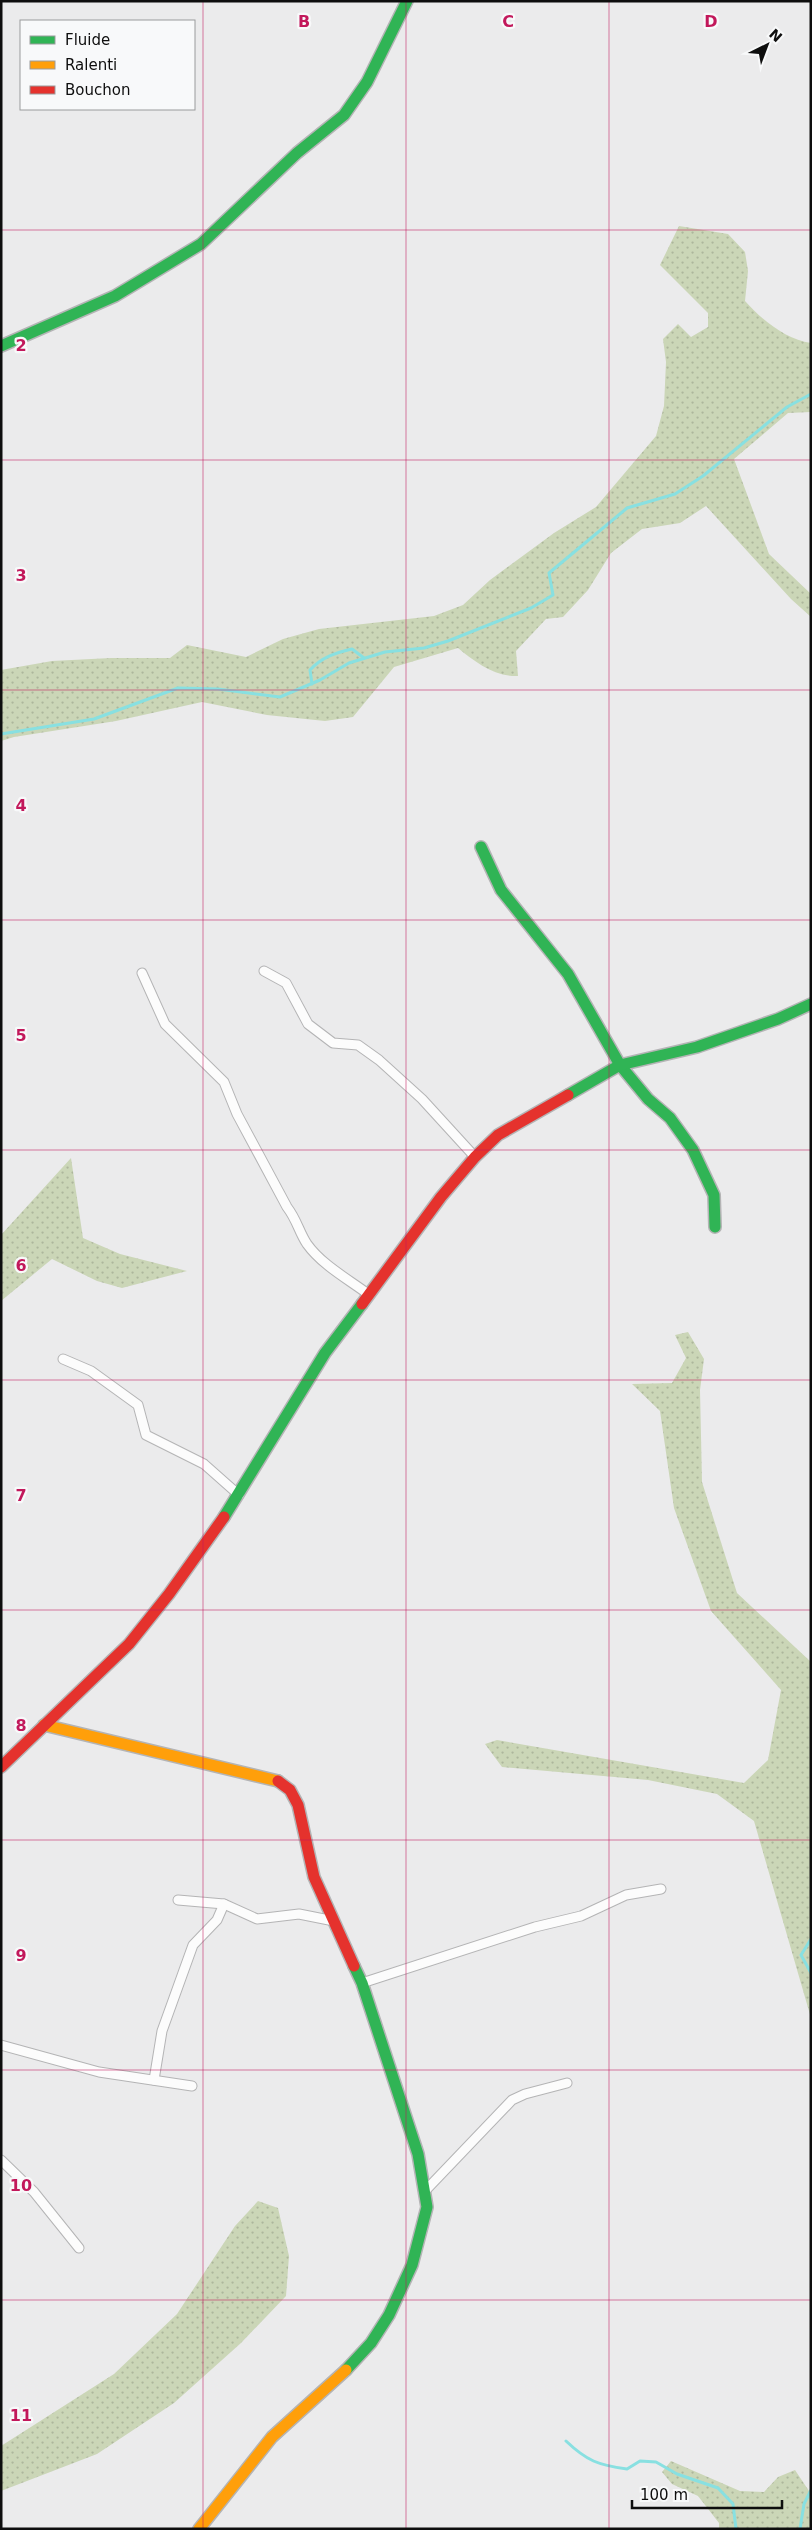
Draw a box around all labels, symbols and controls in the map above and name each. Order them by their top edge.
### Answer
text: B [298,12,310,31]
text: C [502,12,514,31]
text: D [704,12,718,31]
legend [20,20,195,110]
north arrow [742,20,792,70]
text: N [766,25,785,45]
text: Fluide [65,31,110,49]
text: Ralenti [65,56,117,74]
text: Bouchon [65,81,130,99]
text: 2 [15,336,27,355]
text: 3 [15,566,27,585]
text: 4 [15,796,27,815]
text: 5 [15,1026,27,1045]
text: 6 [15,1256,27,1275]
text: 7 [15,1486,27,1505]
text: 8 [15,1716,27,1735]
text: 9 [15,1946,27,1965]
text: 10 [10,2176,32,2195]
text: 11 [10,2406,32,2425]
scale bar [632,2478,782,2510]
text: 100 m [640,2486,688,2504]

